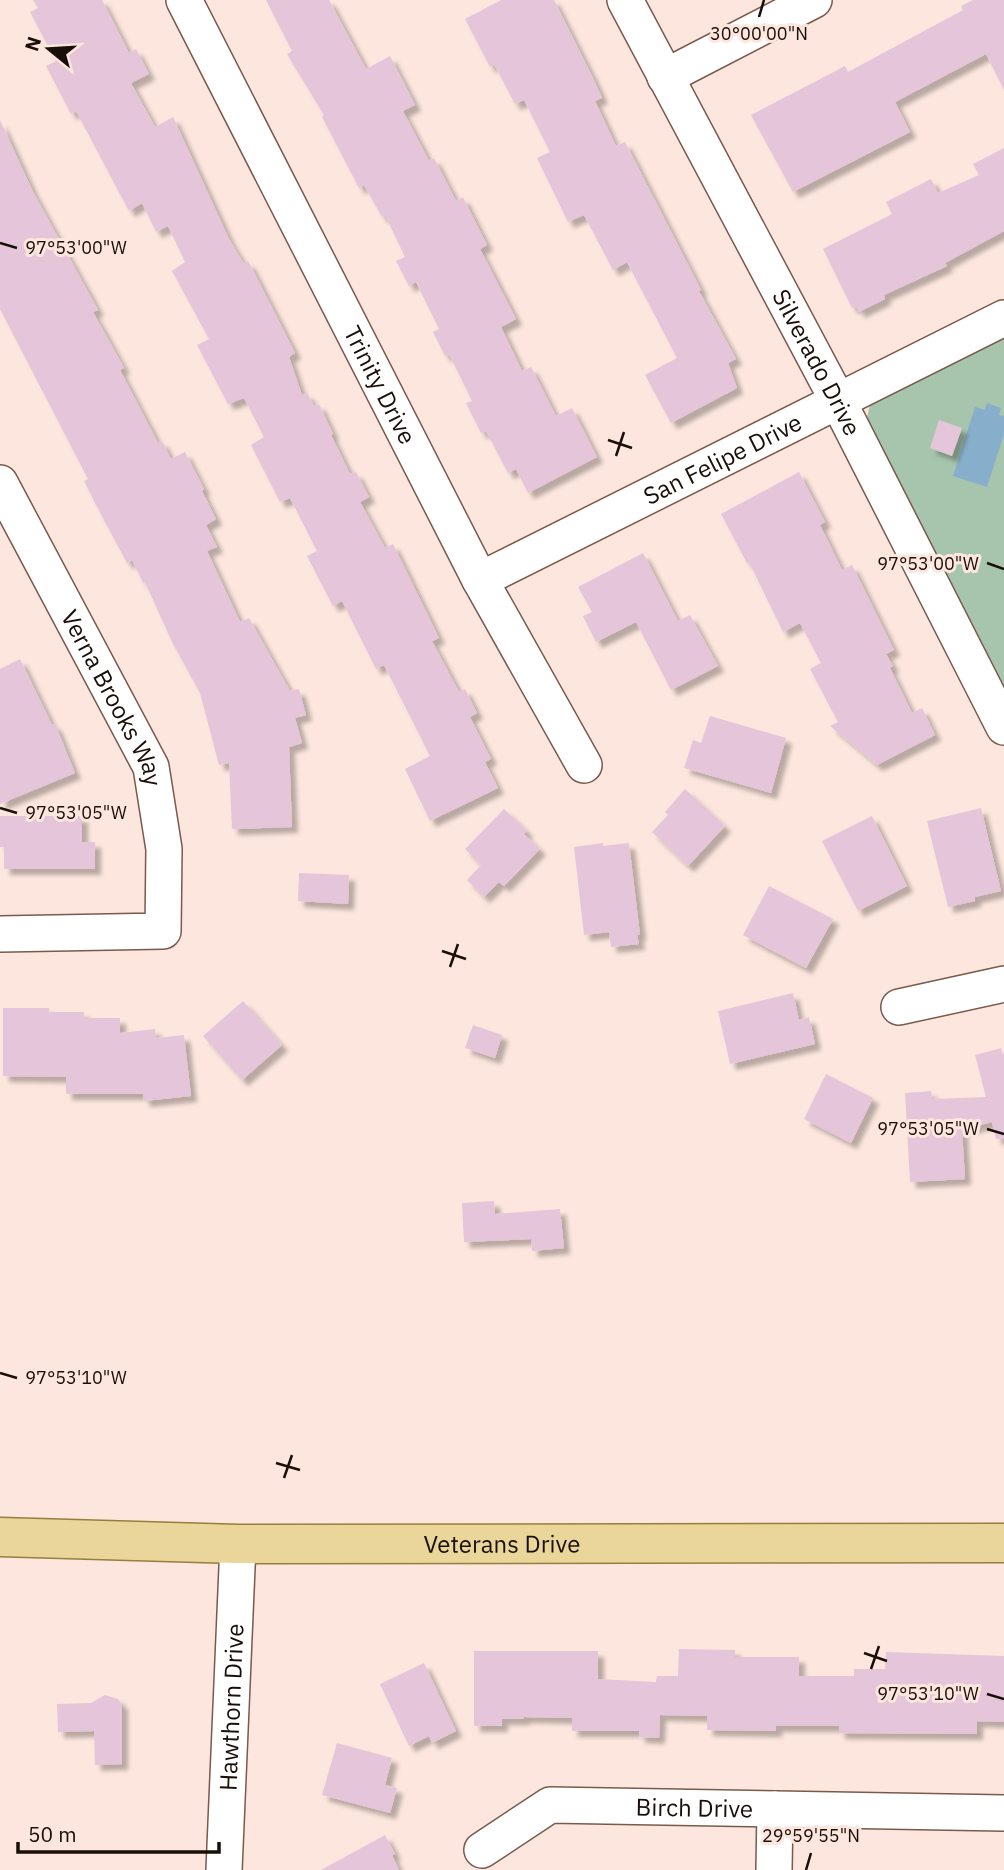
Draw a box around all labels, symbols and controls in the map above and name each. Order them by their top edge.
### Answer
north arrow [14,14,84,84]
text: 30°00'00"N [710,22,808,45]
text: N [19,33,46,54]
text: 97°53'00"W [25,236,127,259]
street label: Silverado Drive [765,283,869,441]
street label: Trinity Drive [337,320,424,449]
street label: San Felipe Drive [638,406,807,512]
text: 97°53'00"W [877,552,979,575]
street label: Verna Brooks Way [54,604,170,788]
text: 97°53'05"W [25,801,127,824]
text: 97°53'05"W [877,1117,979,1140]
text: 97°53'10"W [25,1366,127,1389]
street label: Veterans Drive [423,1528,580,1560]
street label: Hawthorn Drive [211,1623,251,1792]
text: 97°53'10"W [877,1682,979,1705]
street label: Birch Drive [635,1791,753,1825]
scale bar [18,1811,219,1855]
text: 50 m [28,1820,77,1848]
text: 29°59'55"N [762,1824,860,1847]

